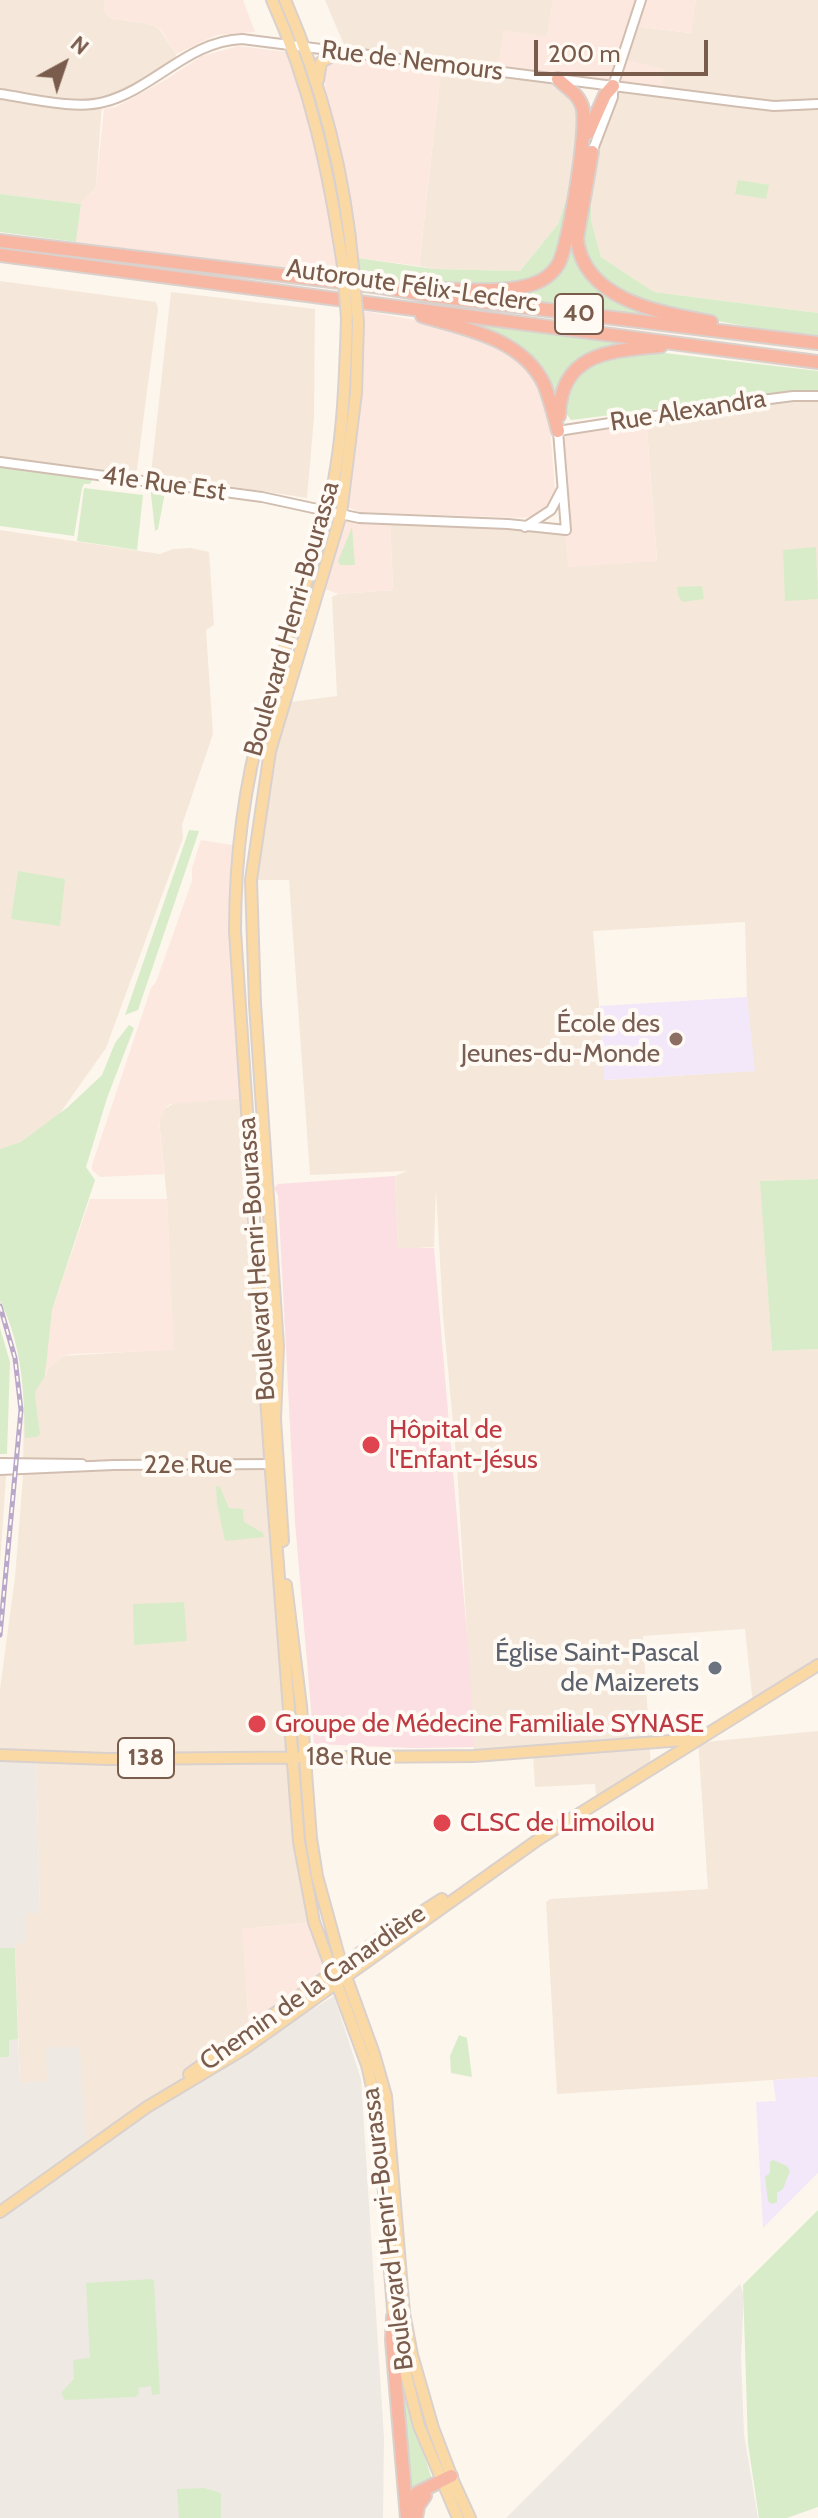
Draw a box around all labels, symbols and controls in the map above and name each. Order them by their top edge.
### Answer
north arrow [24,24,104,104]
scale bar [538,24,712,74]
text: N [65,30,94,61]
street label: Rue de Nemours [319,34,505,88]
text: 200 m [548,39,621,68]
street label: Autoroute Félix-Leclerc [284,253,540,319]
road number: 40 [555,294,603,334]
street label: Rue Alexandra [608,383,768,439]
street label: 41e Rue Est [100,460,228,508]
street label: Boulevard Henri-Bourassa [238,478,346,760]
place label: École des Jeunes-du-Monde [461,1008,660,1070]
marker: École des Jeunes-du-Monde [667,1030,685,1048]
street label: Boulevard Henri-Bourassa [232,1116,282,1402]
place label: Hôpital de l'Enfant-Jésus [389,1414,538,1476]
marker: Hôpital de l'Enfant-Jésus [360,1434,382,1456]
street label: 22e Rue [144,1449,232,1481]
place label: Église Saint-Pascal de Maizerets [495,1637,699,1698]
marker: Église Saint-Pascal de Maizerets [706,1659,724,1677]
place label: Groupe de Médecine Familiale SYNASE [275,1708,704,1740]
marker: Groupe de Médecine Familiale SYNASE [246,1713,268,1735]
road number: 138 [118,1738,174,1778]
street label: 18e Rue [306,1741,392,1773]
place label: CLSC de Limoilou [460,1807,655,1839]
marker: CLSC de Limoilou [431,1812,453,1834]
street label: Chemin de la Canardière [194,1898,432,2078]
street label: Boulevard Henri-Bourassa [355,2086,421,2372]

